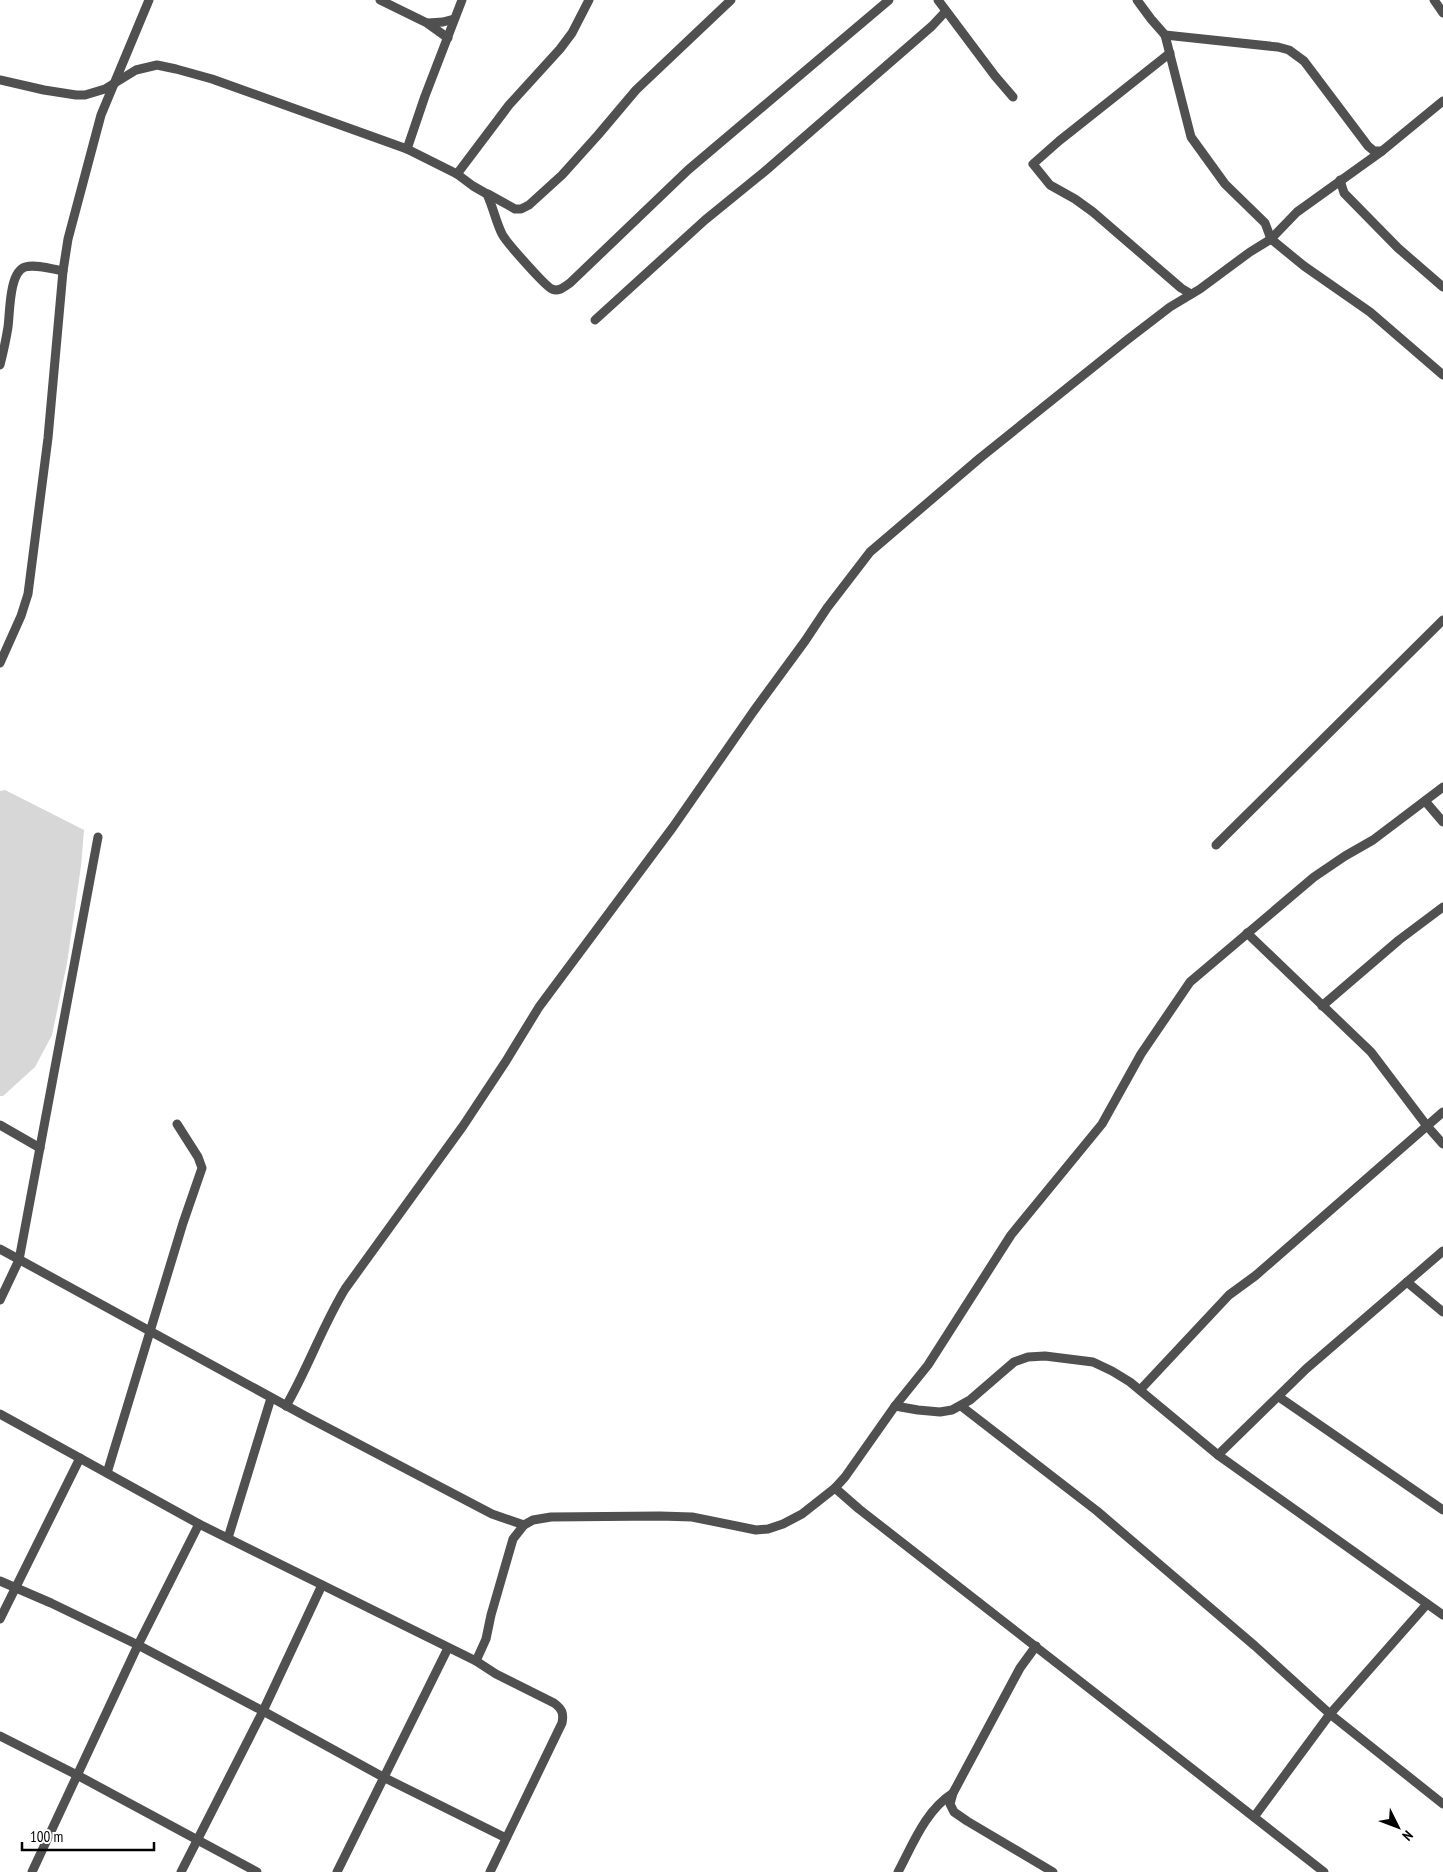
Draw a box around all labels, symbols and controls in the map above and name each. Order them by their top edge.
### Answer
north arrow [1373,1802,1423,1852]
scale bar [22,1820,155,1852]
text: 100 m [30,1827,63,1846]
text: N [1398,1827,1417,1845]

